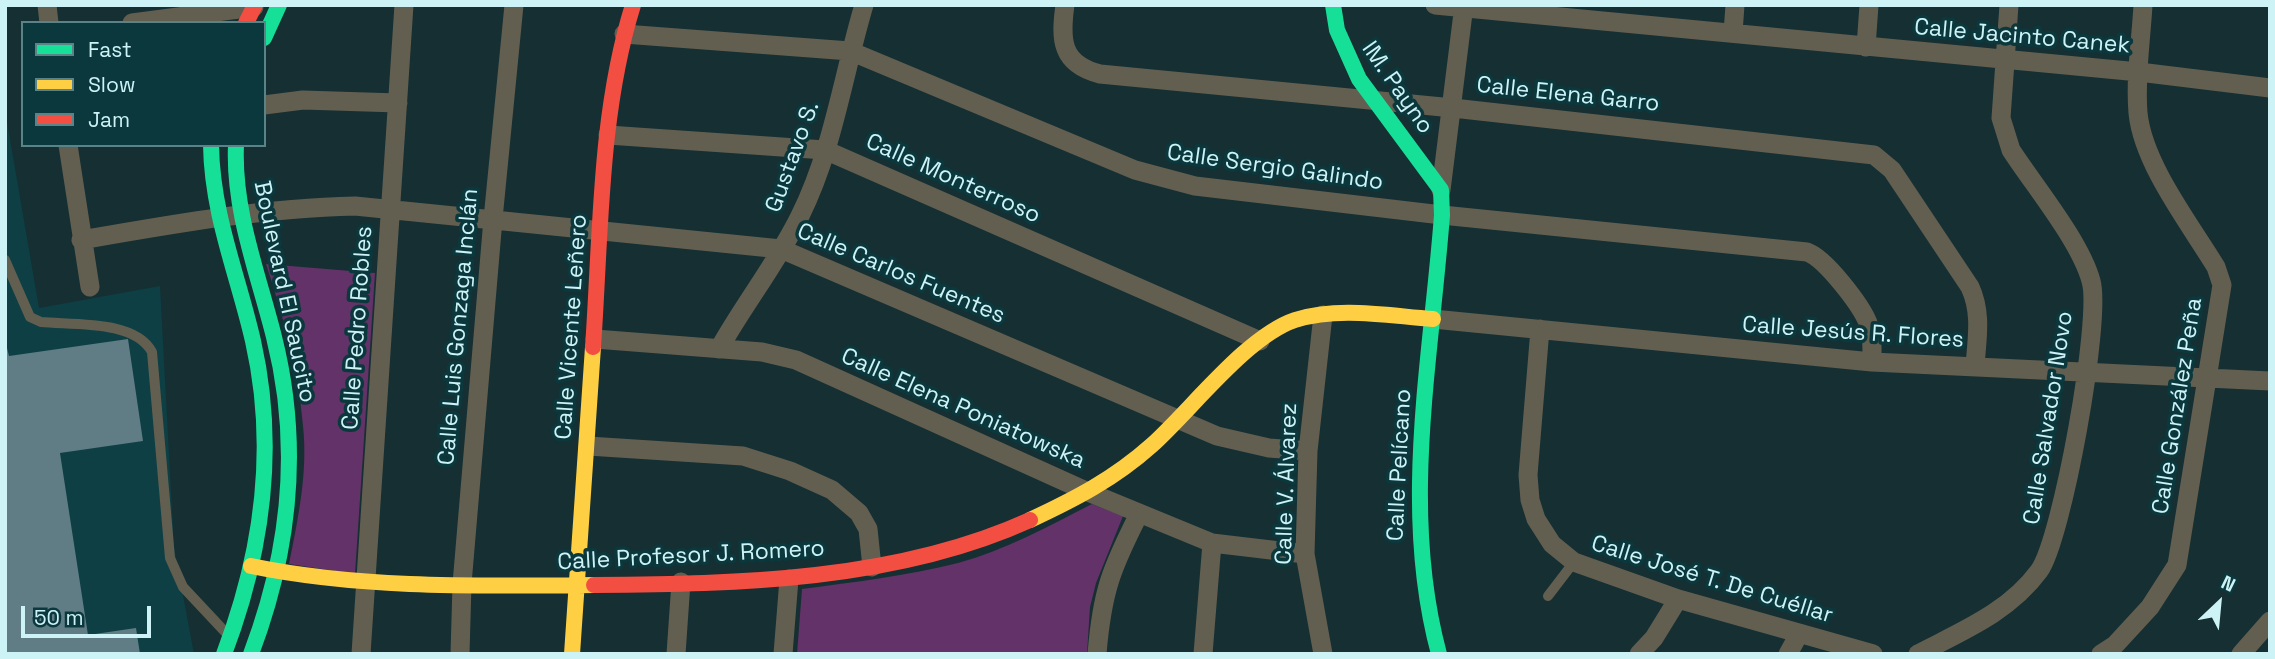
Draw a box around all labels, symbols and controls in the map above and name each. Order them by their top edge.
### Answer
street label: Calle Jacinto Canek [1913,14,2131,60]
legend [21,21,266,147]
text: Fast [88,36,132,63]
street label: IM. Payno [1355,37,1439,139]
text: Slow [88,71,136,98]
street label: Calle Elena Garro [1475,72,1661,118]
street label: Gustavo S. [760,98,826,216]
text: Jam [88,106,130,133]
street label: Calle Monterroso [862,128,1044,230]
street label: Calle Sergio Galindo [1165,139,1385,197]
street label: Boulevard El Saucito [247,179,321,405]
street label: Calle Luis Gonzaga Inclán [433,188,485,466]
street label: Calle Vicente Leñero [550,213,594,441]
street label: Calle Carlos Fuentes [793,218,1009,330]
street label: Calle Pedro Robles [337,225,379,431]
street label: Calle González Peña [2147,296,2209,516]
street label: Calle Salvador Novo [2019,309,2079,527]
street label: Calle Jesús R. Flores [1741,311,1965,355]
street label: Calle Elena Poniatowska [837,343,1089,475]
street label: Calle Pelícano [1382,388,1418,542]
street label: Calle V. Álvarez [1270,403,1304,565]
street label: Calle José T. De Cuéllar [1588,530,1836,630]
street label: Calle Profesor J. Romero [557,535,825,577]
north arrow [2184,568,2254,638]
text: N [2217,570,2240,598]
scale bar [24,592,154,636]
text: 50 m [34,604,84,631]

